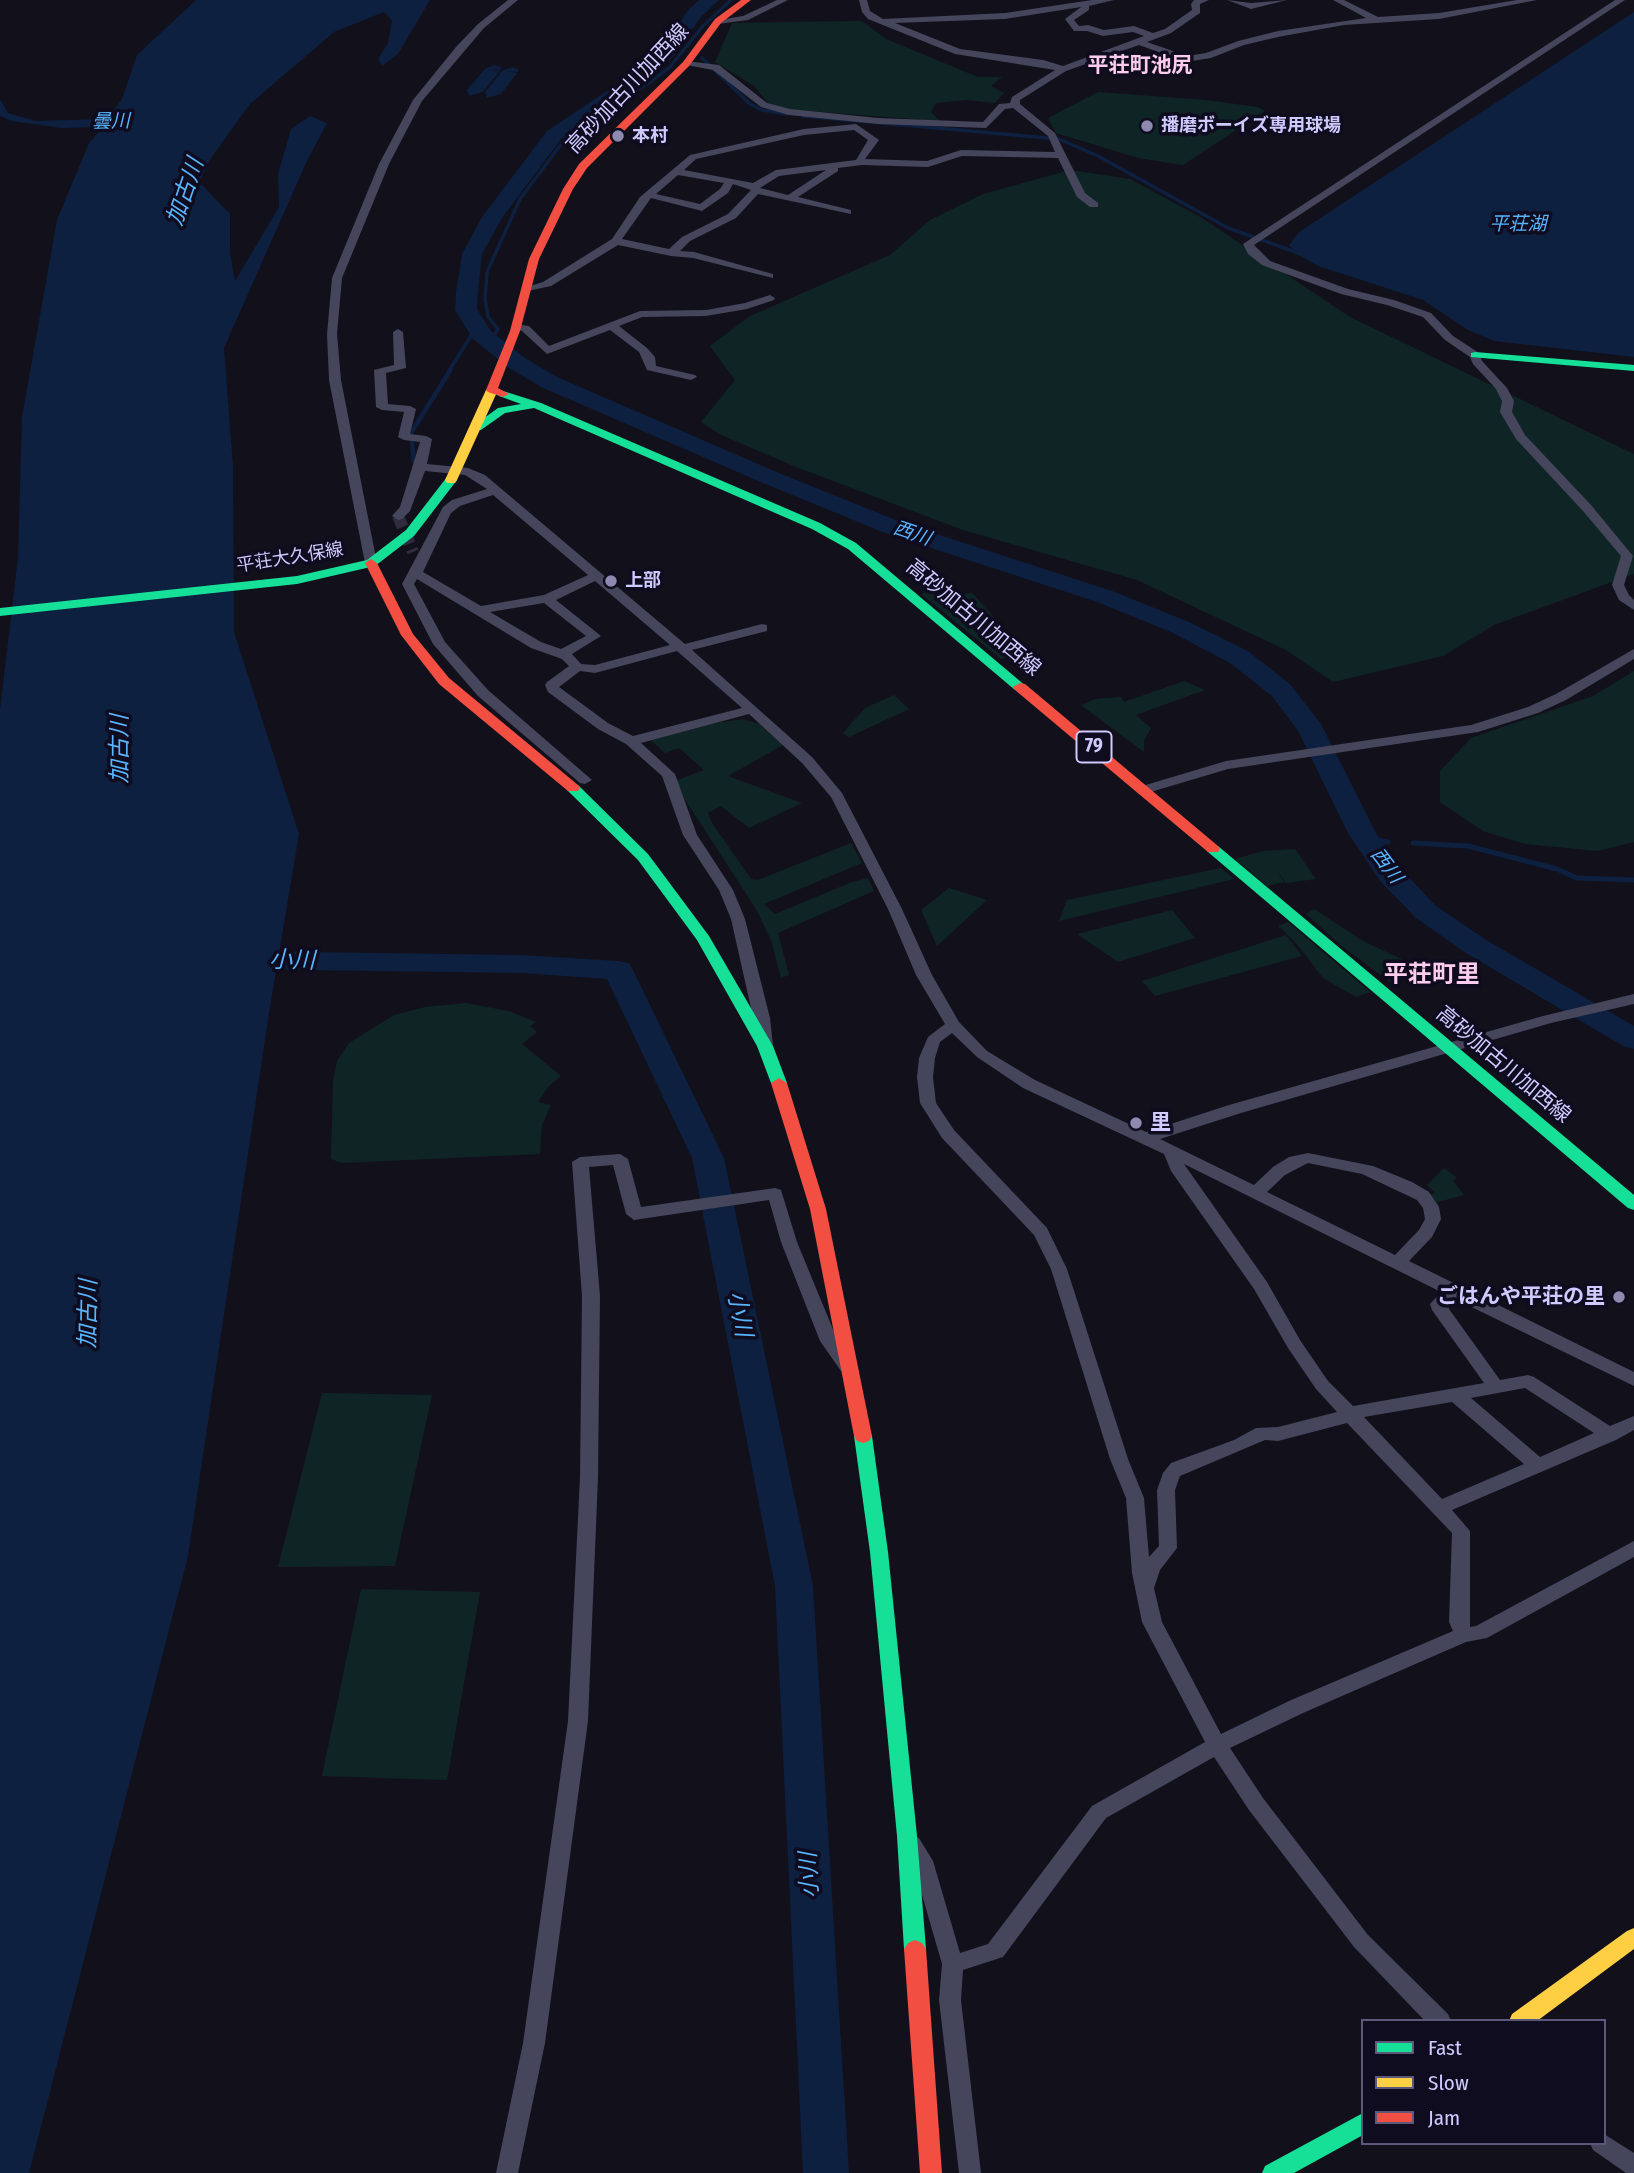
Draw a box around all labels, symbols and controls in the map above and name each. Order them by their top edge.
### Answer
street label: 高砂加古川加西線 [561,19,695,159]
district label: 平荘町池尻 [1088,53,1192,79]
water label: 曇川 [92,110,130,134]
place label: 播磨ボーイズ専用球場 [1161,115,1341,137]
marker: 播磨ボーイズ専用球場 [1139,118,1155,134]
place label: 本村 [632,125,668,147]
marker: 本村 [610,128,626,144]
water label: 加古川 [162,155,210,229]
water label: 平荘湖 [1490,214,1546,236]
water label: 西川 [890,517,934,551]
street label: 平荘大久保線 [235,539,345,577]
street label: 高砂加古川加西線 [901,554,1045,682]
place label: 上部 [625,570,661,592]
marker: 上部 [603,573,619,589]
water label: 加古川 [107,715,135,783]
road number: 79 [1076,732,1112,762]
water label: 西川 [1365,844,1407,888]
water label: 小川 [269,947,315,975]
district label: 平荘町里 [1384,961,1480,989]
street label: 高砂加古川加西線 [1431,1001,1575,1129]
place label: 里 [1150,1110,1171,1136]
marker: 里 [1128,1115,1144,1131]
water label: 加古川 [75,1279,103,1349]
place label: ごはんや平荘の里 [1437,1284,1605,1310]
water label: 小川 [721,1289,757,1339]
marker: ごはんや平荘の里 [1611,1289,1627,1305]
water label: 小川 [795,1851,825,1899]
legend [1361,2019,1606,2145]
text: Fast [1428,2035,1462,2061]
text: Slow [1428,2070,1469,2096]
text: Jam [1428,2105,1460,2131]

